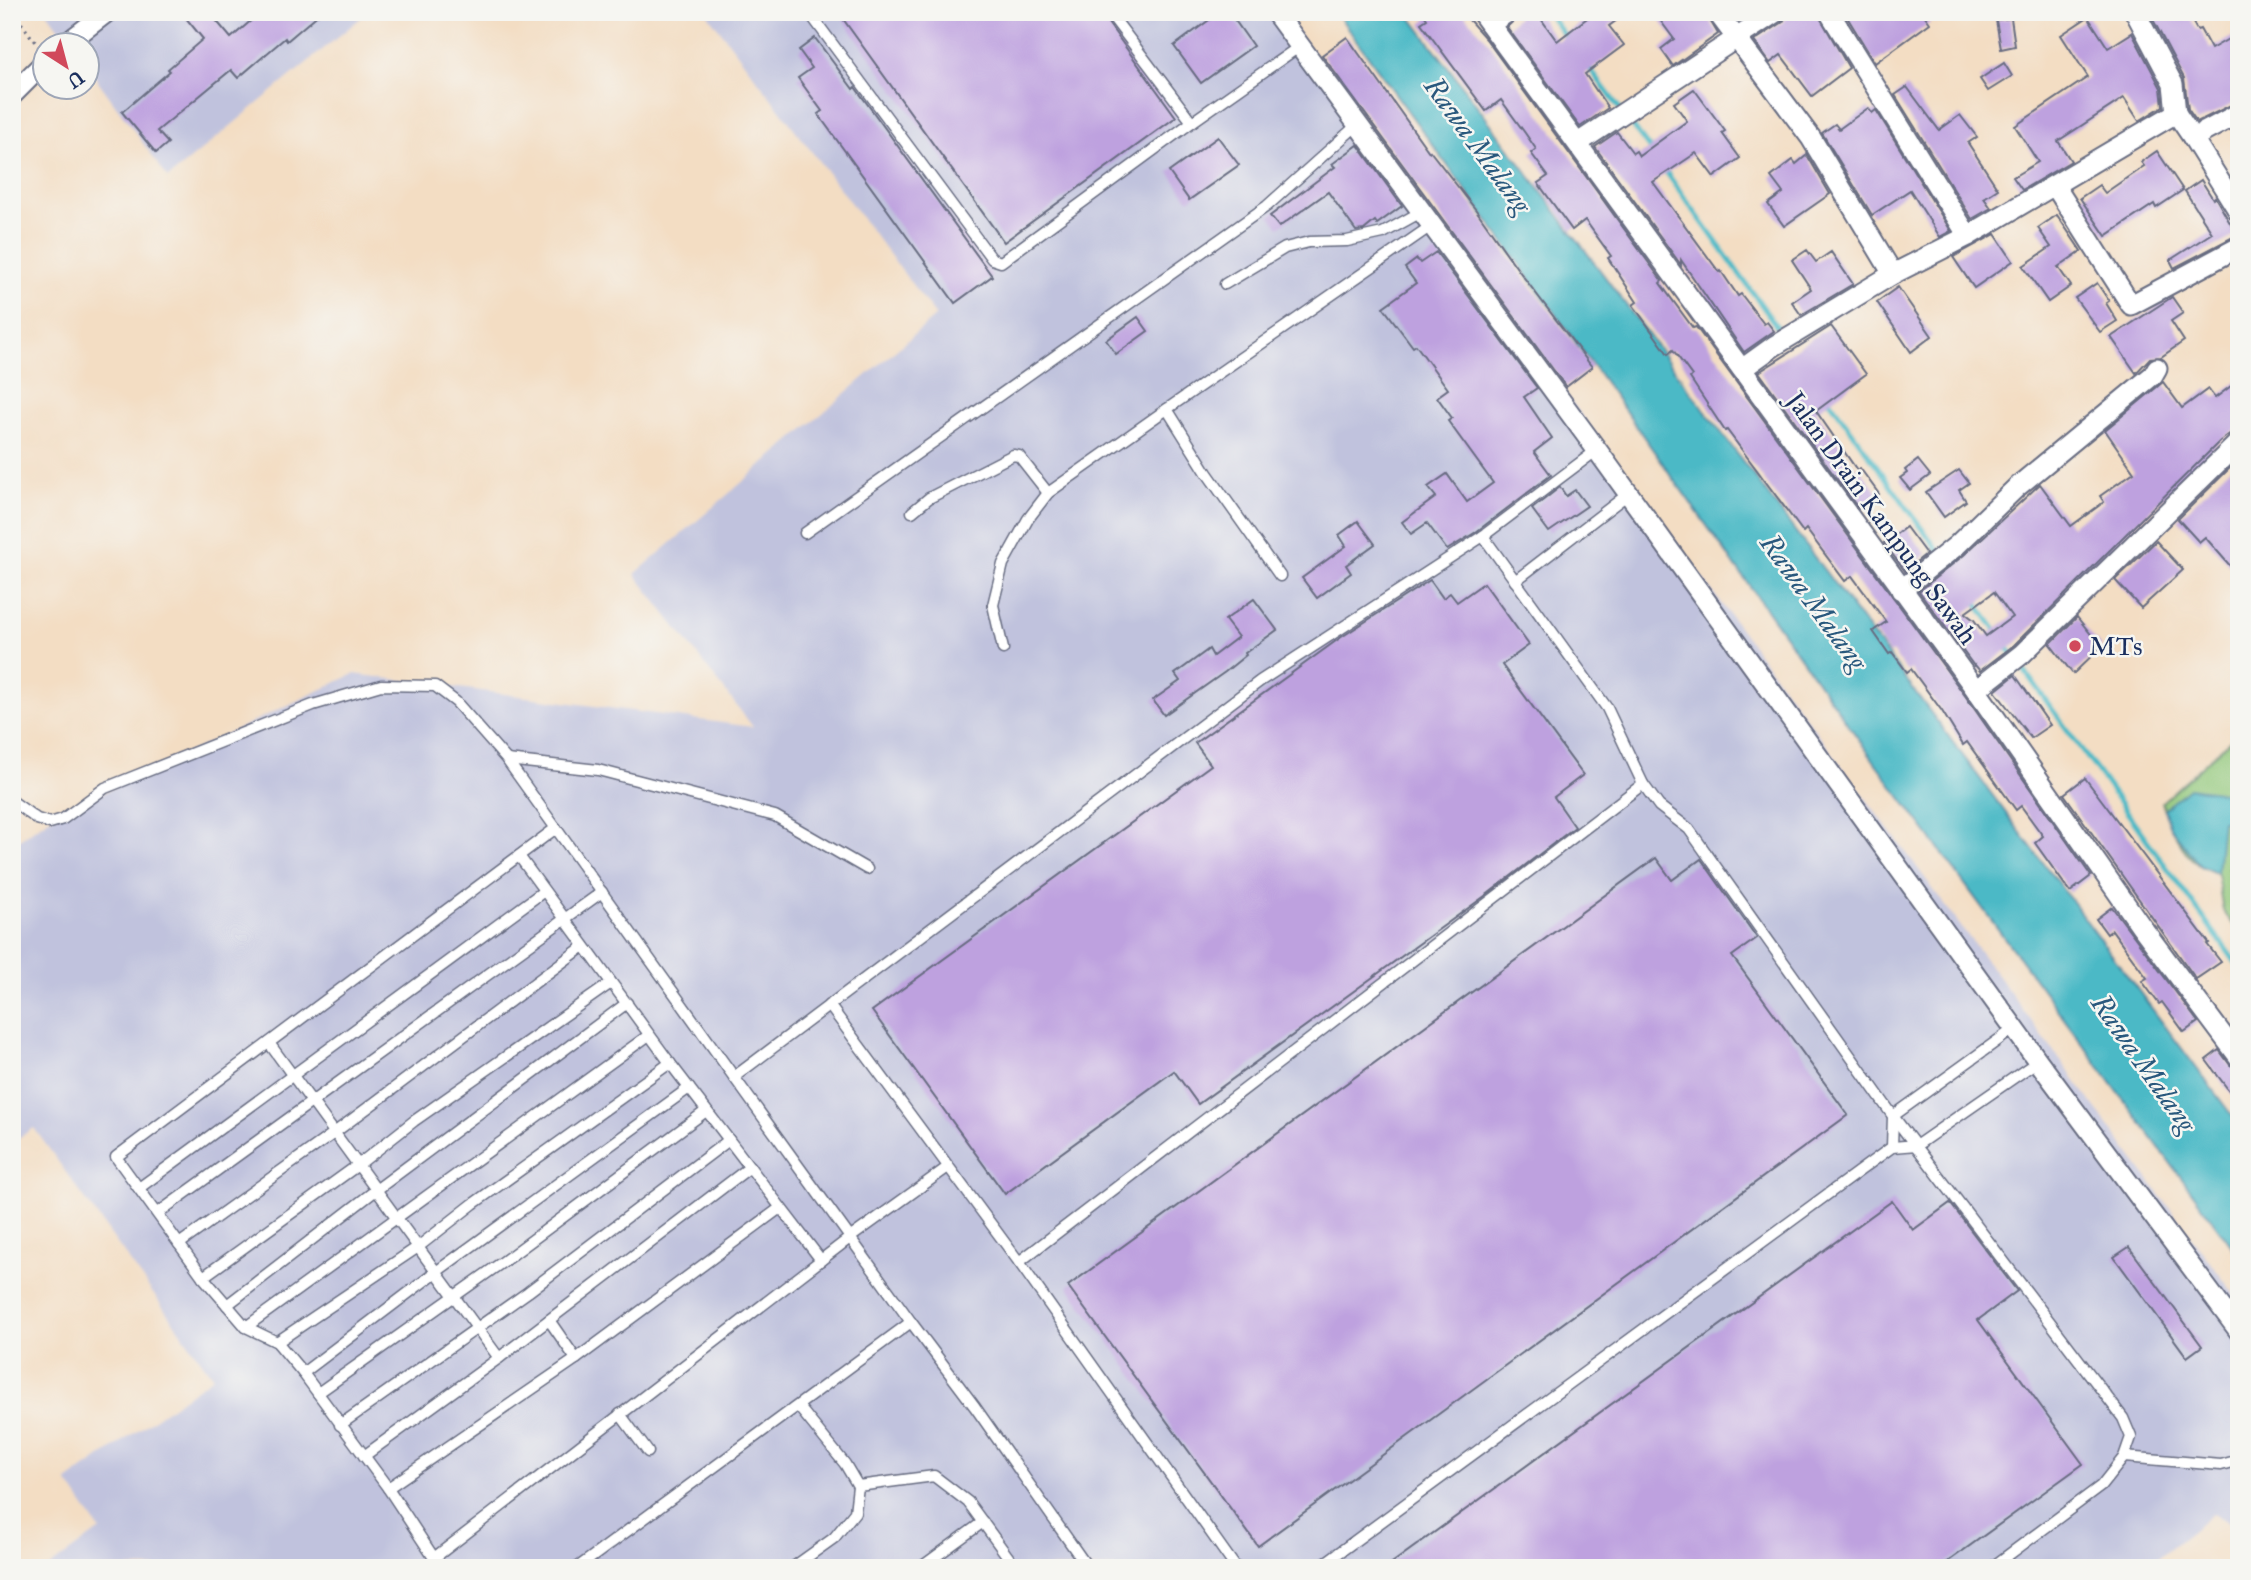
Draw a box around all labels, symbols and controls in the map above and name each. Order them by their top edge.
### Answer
north arrow [32,32,102,102]
text: U [62,66,89,94]
water label: Rawa Malang [1416,69,1540,221]
street label: Jalan Drain Kampung Sawah [1778,383,1985,651]
water label: Rawa Malang [1752,526,1876,678]
place label: MTs [2089,630,2142,662]
marker: MTs [2067,638,2083,654]
water label: Rawa Malang [2083,986,2205,1140]

